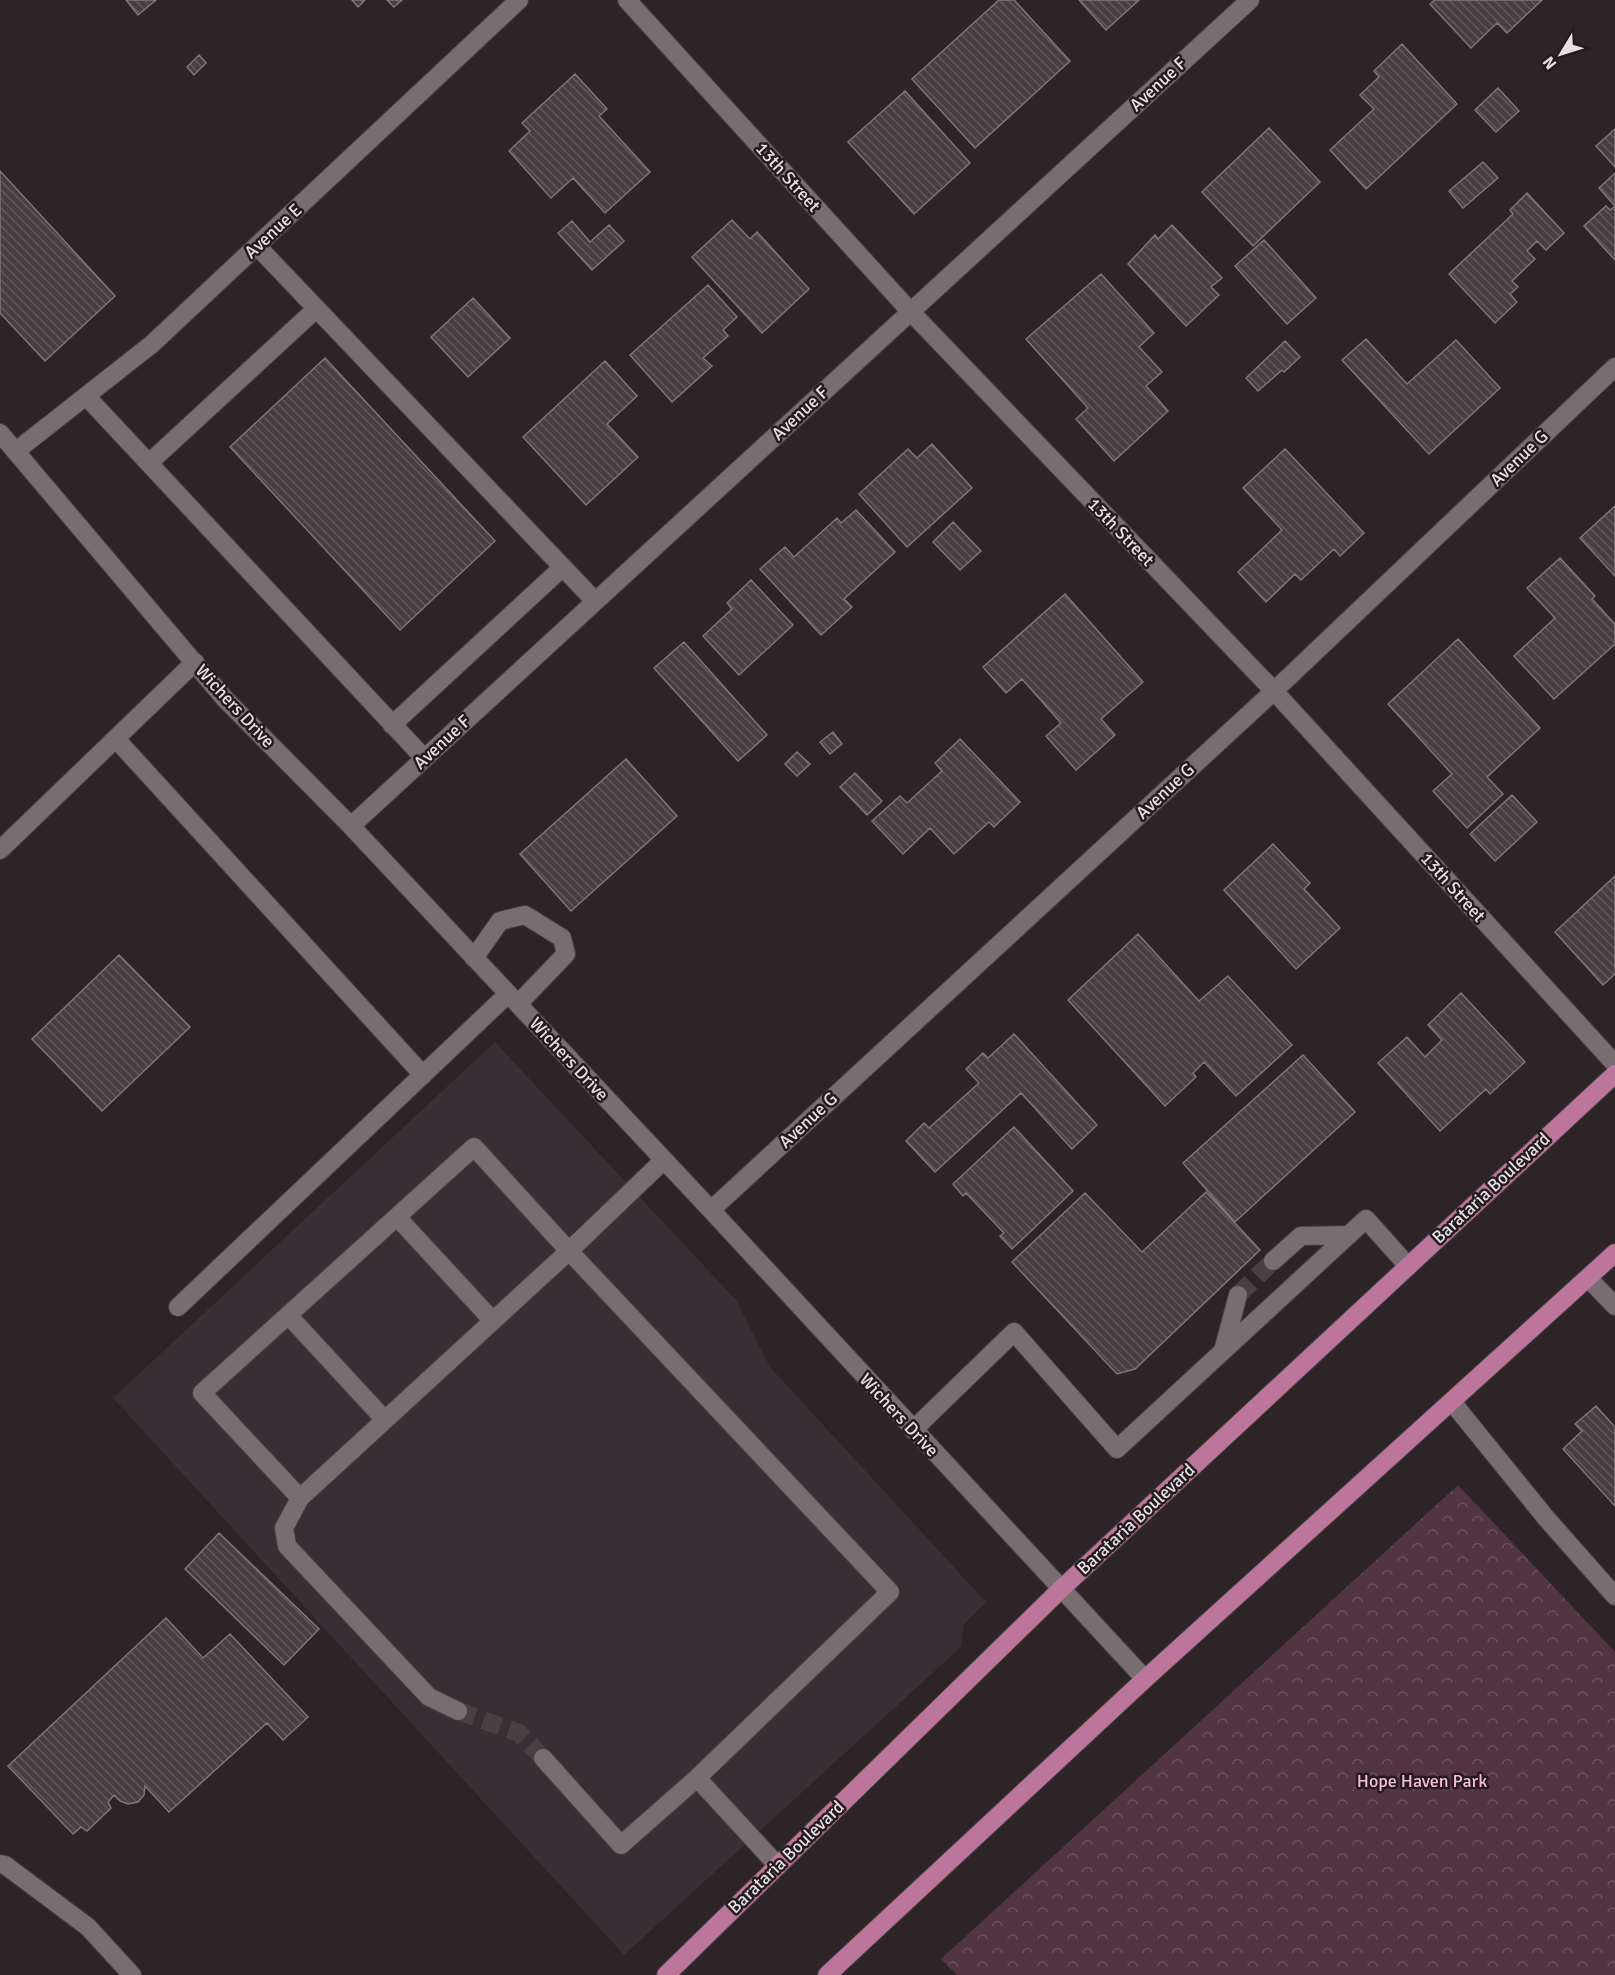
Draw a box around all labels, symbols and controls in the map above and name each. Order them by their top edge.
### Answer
north arrow [1531,24,1591,84]
street label: Avenue F [1125,52,1191,116]
text: N [1539,52,1561,73]
street label: 13th Street [751,138,825,216]
street label: Avenue E [240,199,306,263]
street label: Avenue F [767,381,833,445]
street label: Avenue G [1486,425,1552,491]
street label: 13th Street [1083,493,1159,571]
street label: Wichers Drive [191,660,279,752]
street label: Avenue F [409,710,475,774]
street label: Avenue G [1131,758,1199,824]
street label: 13th Street [1416,848,1490,926]
street label: Wichers Drive [525,1013,613,1105]
street label: Avenue G [774,1087,842,1153]
street label: Barataria Boulevard [1428,1128,1554,1248]
street label: Wichers Drive [855,1369,943,1461]
street label: Barataria Boulevard [1073,1459,1199,1579]
park label: Hope Haven Park [1357,1770,1487,1792]
street label: Barataria Boulevard [723,1796,849,1918]

